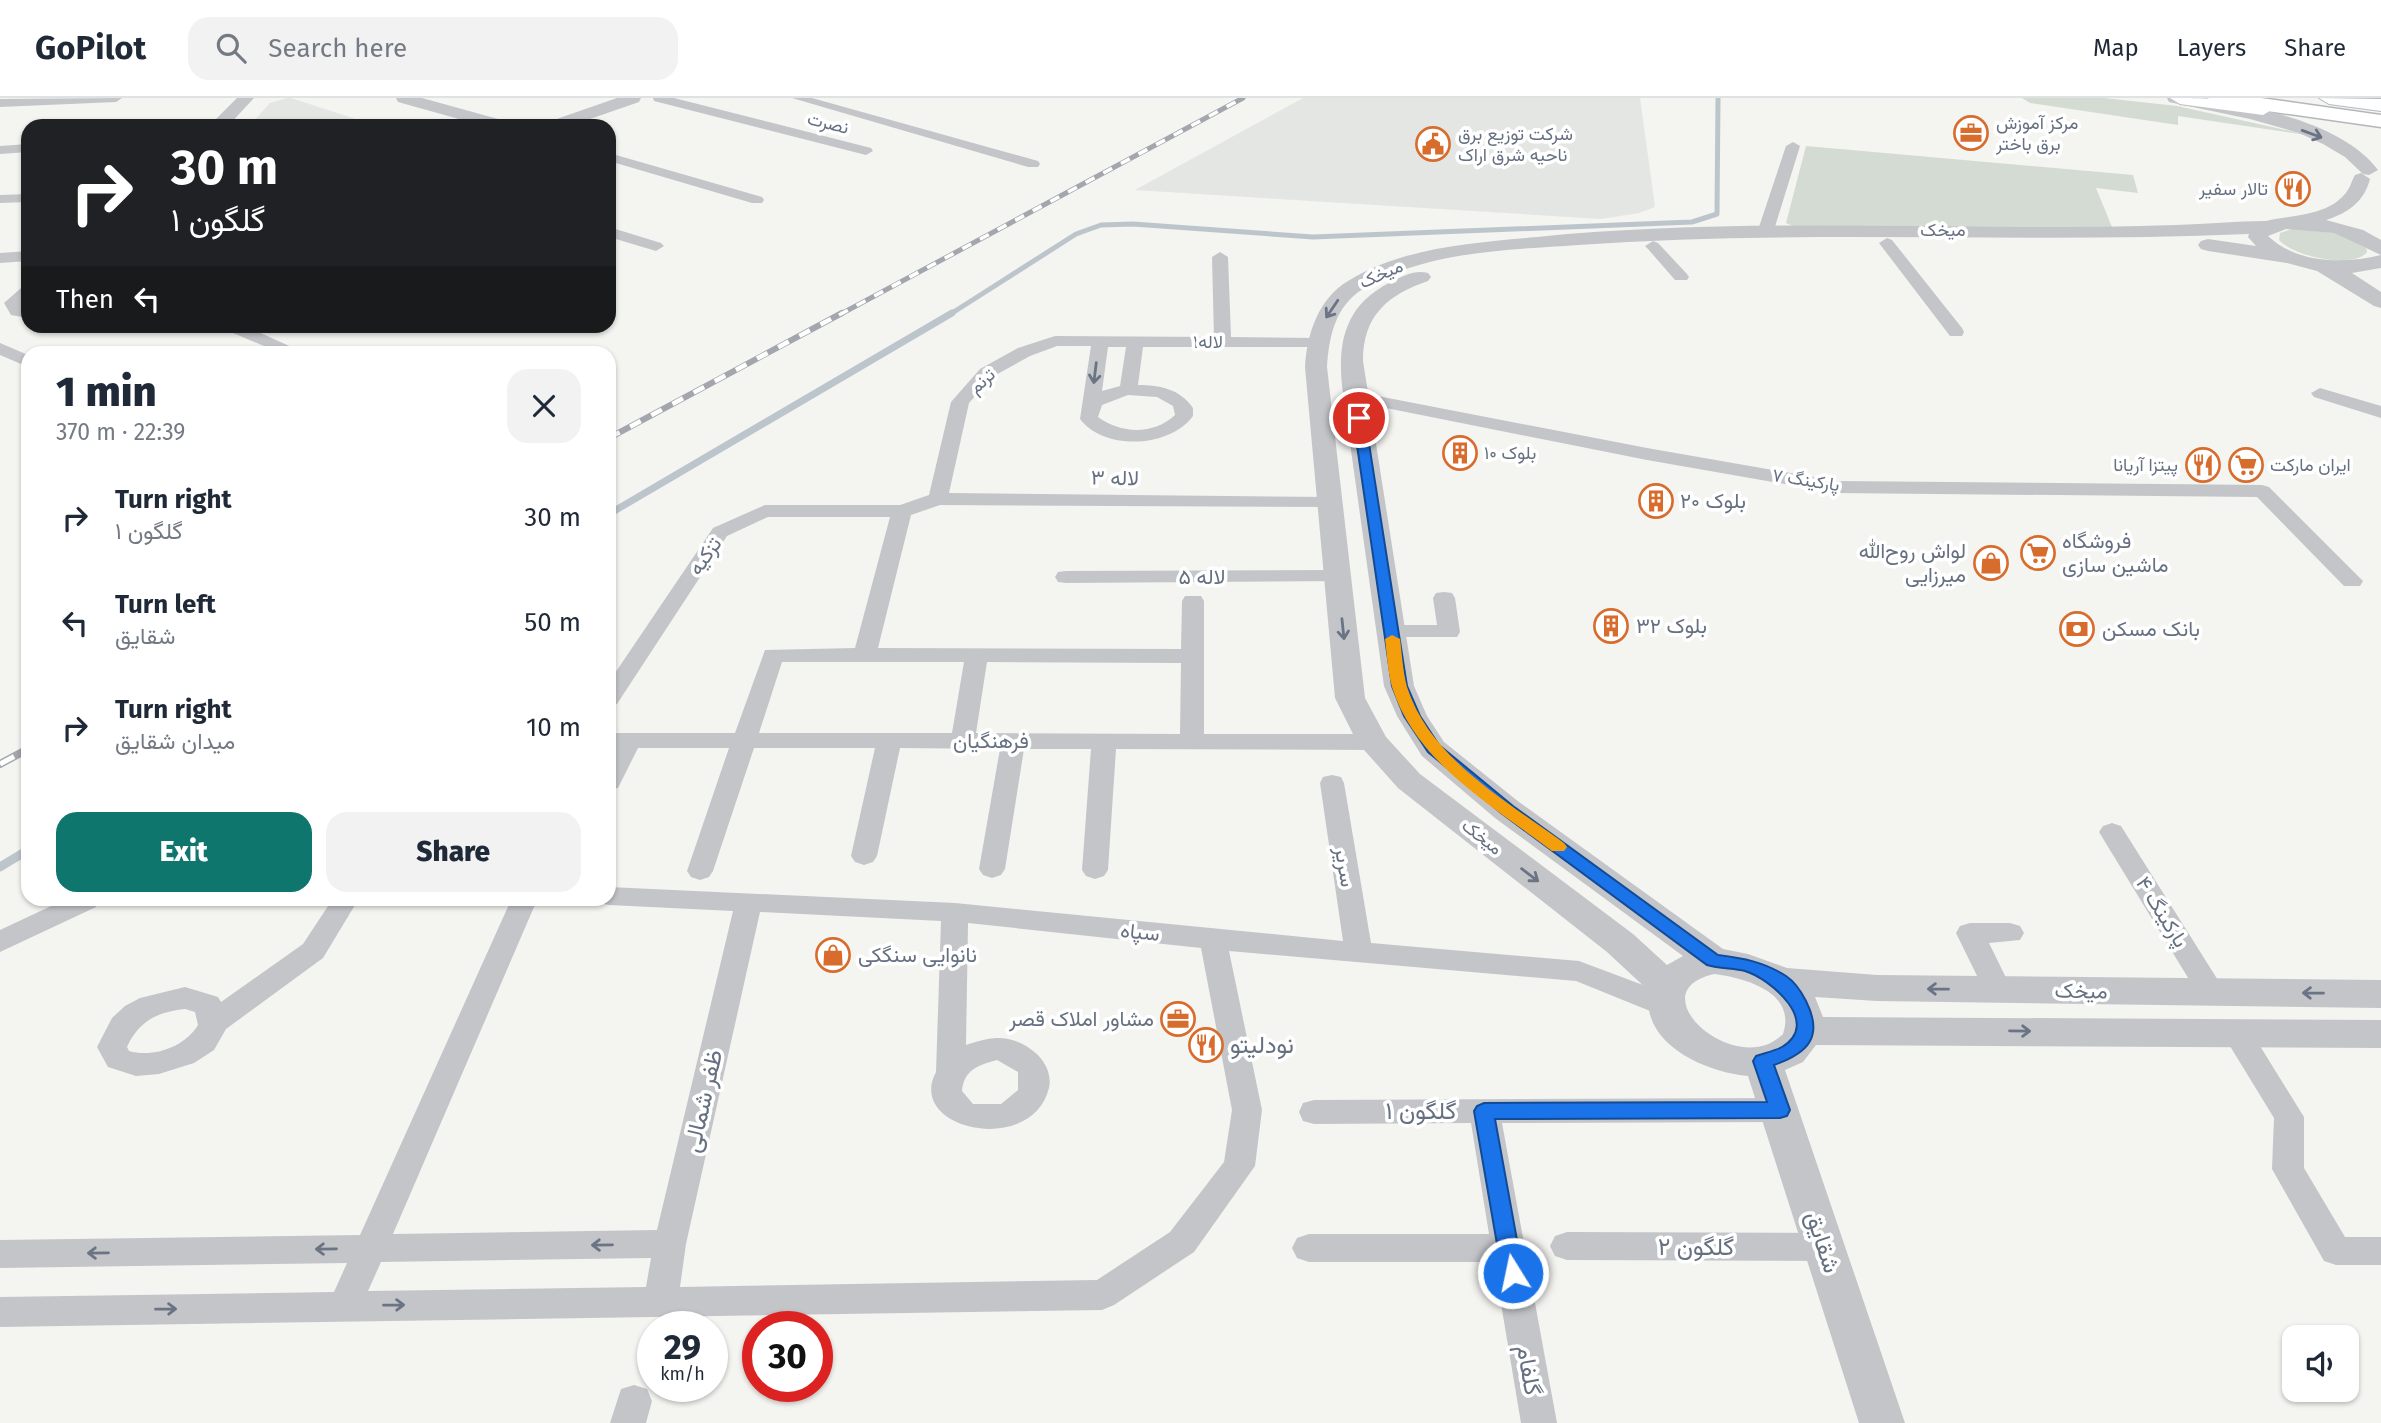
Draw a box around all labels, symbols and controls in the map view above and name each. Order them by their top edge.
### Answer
search box [188,17,678,80]
text: GoPilot [35,28,146,68]
icon: search [212,29,250,67]
text: Search here [268,33,407,64]
text: Map [2093,34,2139,62]
text: Layers [2177,34,2246,62]
text: Share [2284,34,2346,62]
street label: نصرت [805,107,851,139]
place label: مرکز آموزش برق باختر [1995,112,2078,155]
office icon: مرکز آموزش برق باختر [1952,114,1990,152]
place label: شرکت توزیع برق ناحیه شرق اراک [1458,123,1573,166]
public building icon: شرکت توزیع برق ناحیه شرق اراک [1414,125,1452,163]
one-way arrow [2300,129,2322,141]
text: 30 m [171,138,278,197]
icon: right [56,147,147,238]
restaurant icon: تالار سفیر [2274,170,2312,208]
place label: تالار سفیر [2198,178,2268,200]
text: گلگون ۱ [171,201,265,239]
street label: میخک [1920,219,1966,241]
street label: میخک [1356,255,1406,293]
icon: left [128,280,166,318]
text: Then [56,284,114,315]
one-way arrow [1325,298,1339,318]
street label: لاله۱ [1193,331,1223,353]
one-way arrow [1089,361,1102,383]
street label: ترنم [964,364,1000,399]
text: 1 min [56,367,157,417]
button: close [507,369,581,443]
pin [1329,388,1389,448]
icon: arrive [1340,399,1378,437]
text: 370 m · 22:39 [56,418,185,446]
building icon: بلوک ۱۰ [1441,434,1479,472]
place label: بلوک ۱۰ [1484,442,1536,464]
restaurant icon: پیتزا آریانا [2184,446,2222,484]
supermarket icon: ایران مارکت [2227,446,2265,484]
place label: پیتزا آریانا [2113,454,2178,477]
place label: ایران مارکت [2270,454,2351,476]
street label: پارکینگ ۷ [1771,464,1841,497]
street label: لاله ۳ [1091,465,1139,491]
building icon: بلوک ۲۰ [1637,482,1675,520]
text: Turn right [115,484,232,515]
place label: بلوک ۲۰ [1680,488,1746,514]
icon: right [56,499,94,537]
text: 30 m [524,502,581,533]
text: گلگون ۱ [115,517,183,545]
place label: فروشگاه ماشین سازی [2062,528,2168,578]
street label: تزکیه [683,532,727,580]
supermarket icon: فروشگاه ماشین سازی [2019,534,2057,572]
place label: لواش روح‌الله میرزایی [1859,538,1966,588]
shop icon: لواش روح‌الله میرزایی [1972,544,2010,582]
street label: لاله ۵ [1179,564,1225,590]
text: Turn left [115,589,216,620]
icon: left [56,604,94,642]
text: 50 m [524,607,581,638]
building icon: بلوک ۳۲ [1592,607,1630,645]
bank icon: بانک مسکن [2058,610,2096,648]
place label: بلوک ۳۲ [1636,613,1707,639]
place label: بانک مسکن [2102,616,2200,642]
one-way arrow [1337,617,1350,640]
text: شقایق [115,622,176,650]
text: Turn right [115,694,232,725]
icon: right [56,709,94,747]
text: 10 m [526,712,581,743]
text: میدان شقایق [115,727,235,755]
street label: فرهنگیان [953,728,1029,754]
button: Exit [56,812,312,892]
button: Share [326,812,581,892]
street label: میخک [1457,814,1507,860]
street label: سریر [1329,844,1361,889]
one-way arrow [1520,867,1539,882]
street label: پارکینگ ۴ [2129,872,2194,953]
street label: سپاه [1119,917,1161,948]
shop icon: نانوایی سنگکی [814,936,852,974]
place label: نانوایی سنگکی [858,942,977,968]
street label: میخک [2054,978,2108,1004]
one-way arrow [1927,982,1950,996]
one-way arrow [2302,987,2325,1000]
office icon: مشاور املاک قصر [1159,1000,1197,1038]
place label: مشاور املاک قصر [1008,1006,1154,1032]
one-way arrow [2008,1024,2031,1038]
restaurant icon: نودلیتو [1187,1026,1225,1064]
place label: نودلیتو [1230,1031,1294,1060]
street label: ظفر شمالی [678,1047,729,1155]
street label: گلگون ۱ [1386,1097,1456,1126]
street label: شقایق [1800,1208,1846,1276]
street label: گلگون ۲ [1658,1233,1734,1262]
position arrow [1476,1236,1550,1310]
one-way arrow [591,1238,614,1252]
one-way arrow [314,1242,337,1256]
one-way arrow [87,1246,110,1260]
one-way arrow [382,1298,405,1312]
one-way arrow [154,1302,177,1316]
speed limit sign: 30 [742,1311,833,1402]
map controls [2282,1325,2359,1402]
button: sound [2282,1325,2359,1402]
text: 29 [664,1326,701,1368]
street label: گلفام [1509,1343,1547,1398]
text: km/h [660,1363,705,1385]

